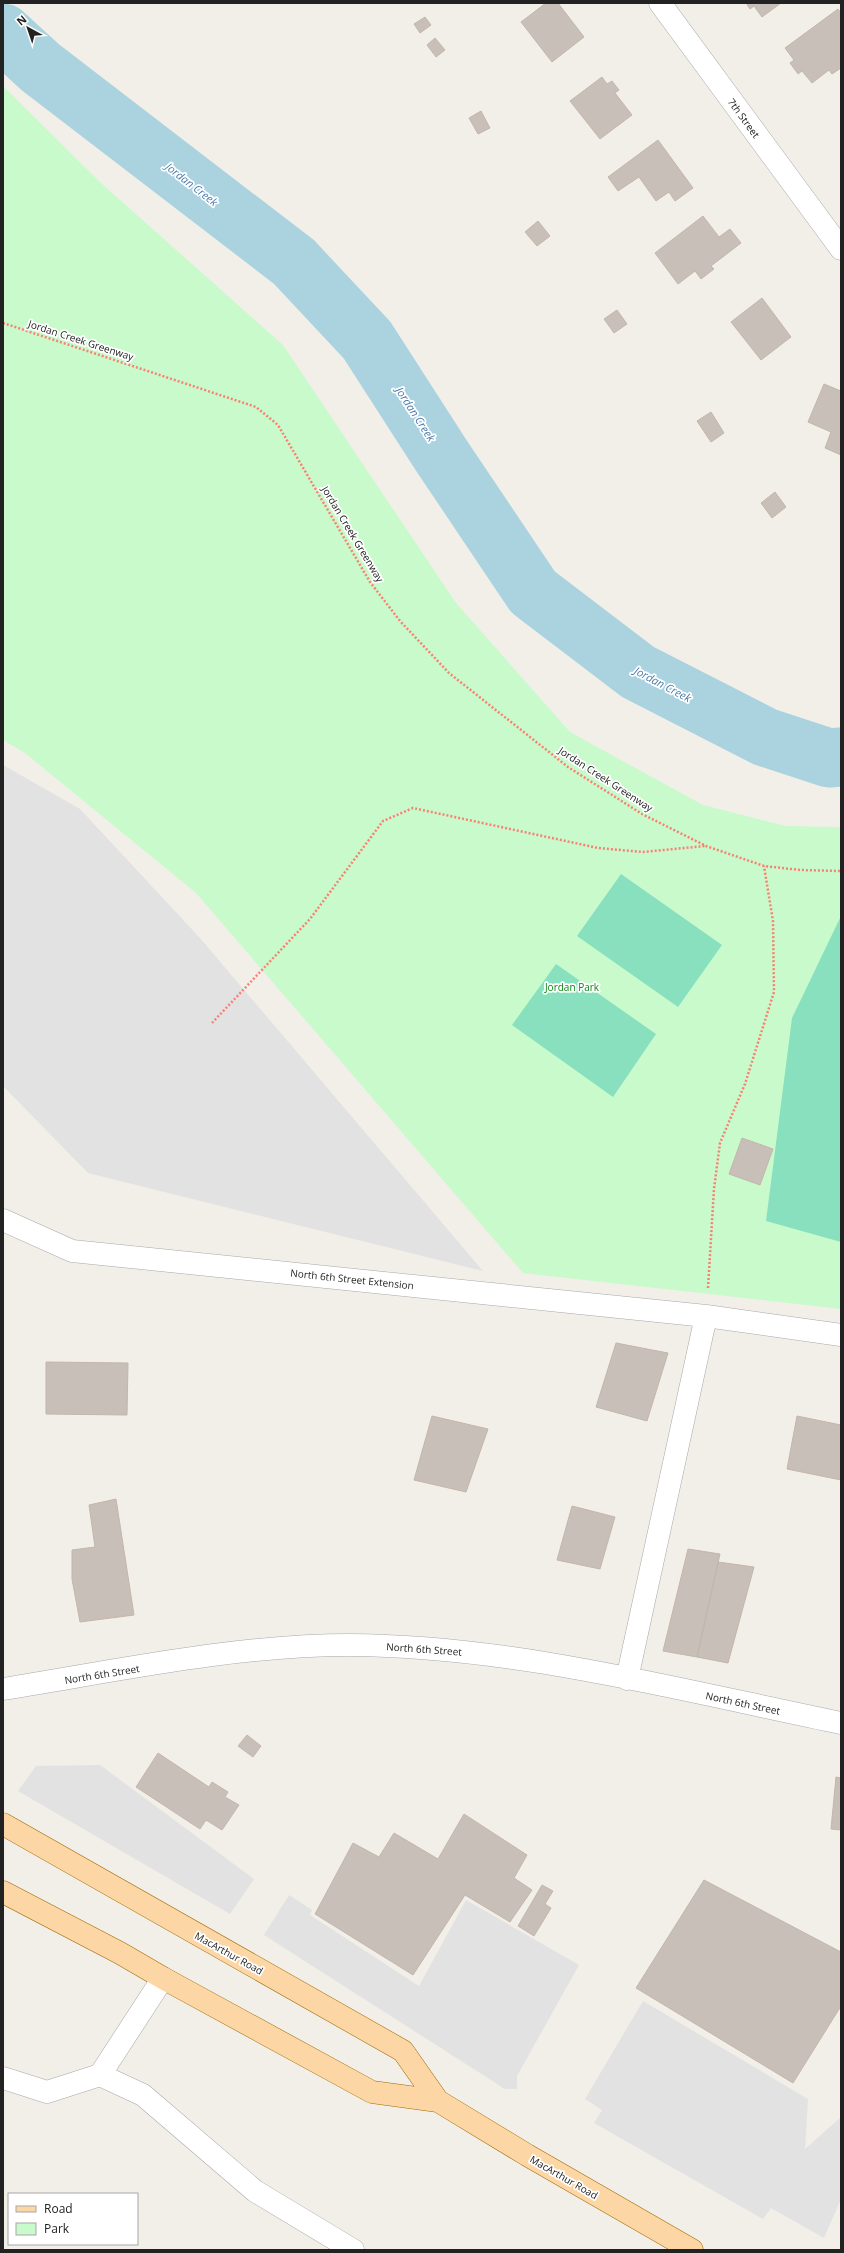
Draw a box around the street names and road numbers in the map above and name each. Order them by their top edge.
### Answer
street label: 7th Street [725,95,763,141]
street label: Jordan Creek Greenway [26,316,136,364]
street label: Jordan Creek Greenway [318,483,388,585]
street label: Jordan Creek Greenway [555,743,657,815]
street label: North 6th Street Extension [290,1266,414,1292]
street label: North 6th Street [386,1639,463,1659]
street label: North 6th Street [63,1661,141,1687]
street label: North 6th Street [704,1688,782,1718]
street label: MacArthur Road [192,1928,266,1978]
street label: MacArthur Road [528,2152,600,2202]

